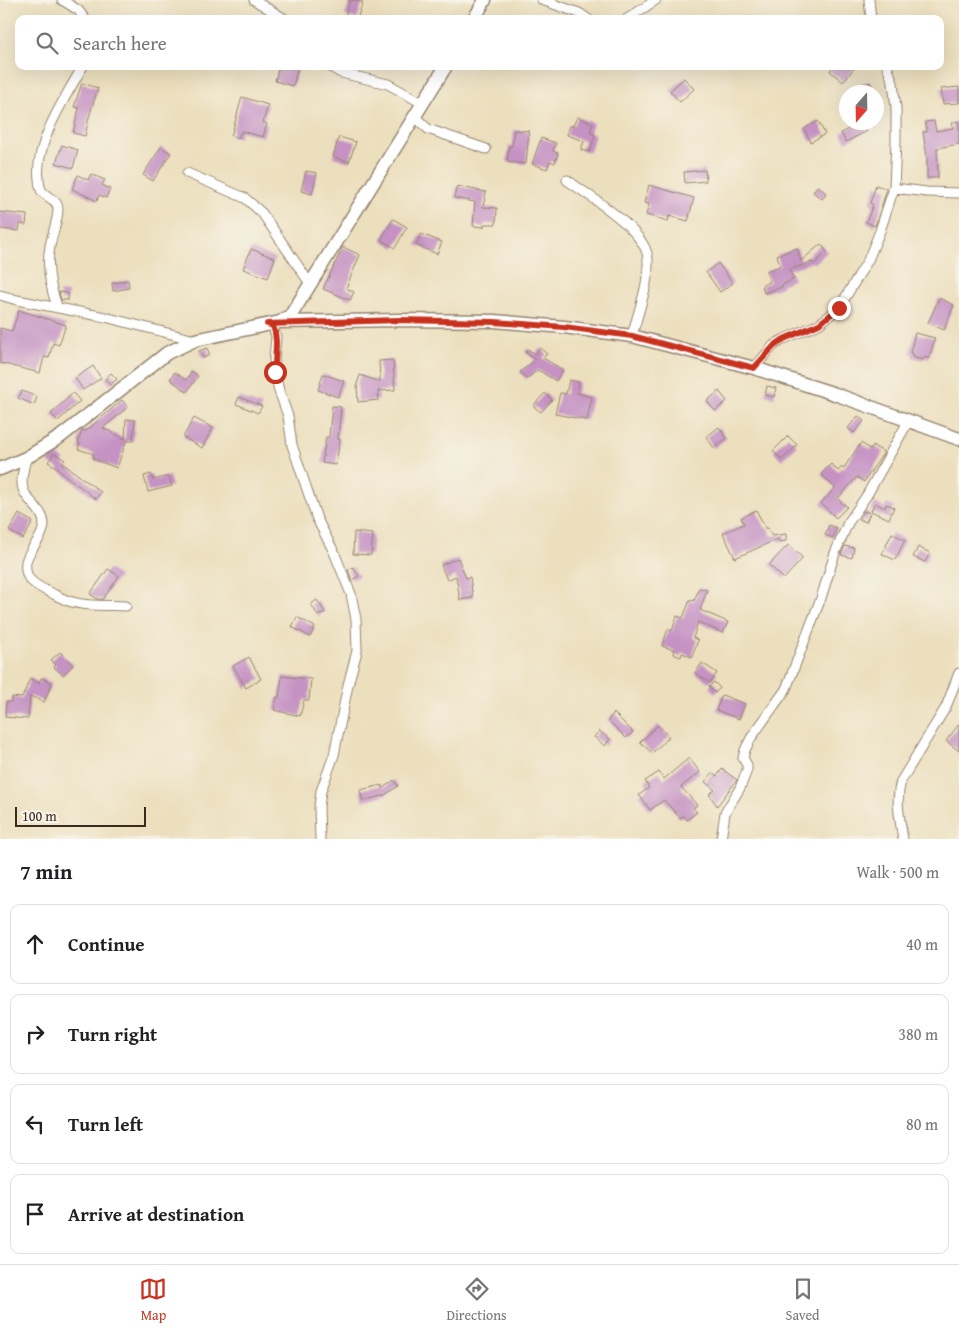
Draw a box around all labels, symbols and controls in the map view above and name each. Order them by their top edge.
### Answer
search box [15,15,944,70]
icon: search [33,29,61,57]
text: Search here [73,29,167,57]
north arrow [839,85,884,130]
route end [828,297,851,320]
route start [264,361,287,384]
scale bar [15,804,146,827]
text: 100 m [22,806,57,826]
text: 7 min [20,856,72,887]
text: Walk · 500 m [856,860,939,884]
icon: ahead [21,930,49,958]
text: Continue [68,930,145,958]
text: 40 m [906,932,938,956]
icon: right [21,1020,49,1048]
text: Turn right [68,1020,157,1048]
text: 380 m [898,1022,938,1046]
icon: left [21,1110,49,1138]
text: Turn left [68,1110,143,1138]
text: 80 m [906,1112,938,1136]
icon: arrive [21,1200,49,1228]
text: Arrive at destination [68,1200,244,1228]
tab: Map [139,1275,167,1325]
tab: Directions [446,1275,507,1325]
tab: Saved [786,1275,820,1325]

